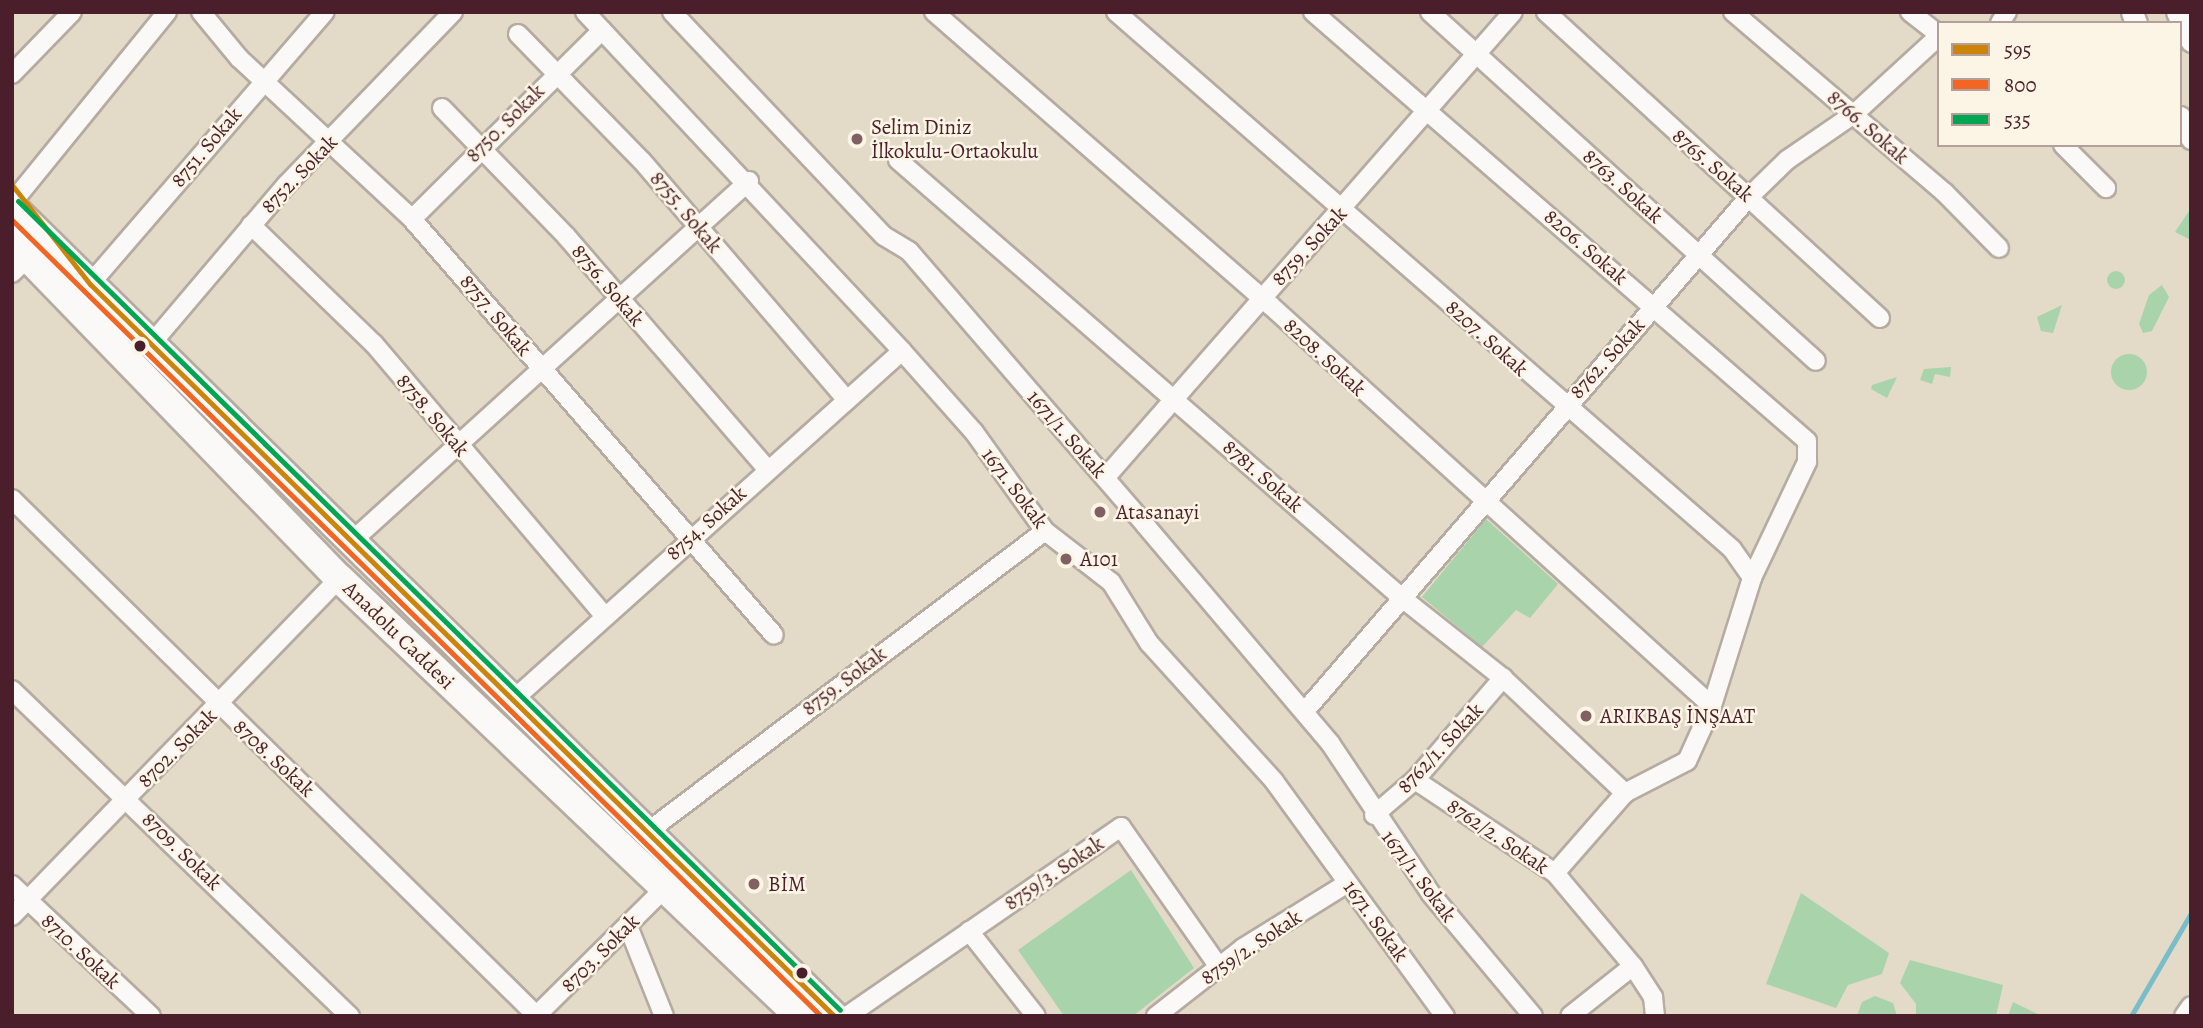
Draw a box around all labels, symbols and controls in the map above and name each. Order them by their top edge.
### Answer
legend [1937,21,2182,147]
text: 595 [2004,36,2032,64]
text: 800 [2004,71,2037,99]
street label: 8750. Sokak [460,78,550,168]
street label: 8766. Sokak [1822,85,1914,169]
street label: 8751. Sokak [165,102,247,192]
text: 535 [2004,106,2031,134]
place label: Selim Diniz İlkokulu-Ortaokulu [871,114,1038,164]
street label: 8765. Sokak [1667,123,1759,207]
street label: 8752. Sokak [255,129,343,219]
marker: Selim Diniz İlkokulu-Ortaokulu [849,131,865,147]
street label: 8763. Sokak [1578,143,1668,229]
street label: 8755. Sokak [645,166,727,258]
street label: 8759. Sokak [1266,201,1352,291]
street label: 8206. Sokak [1539,204,1633,290]
street label: 8756. Sokak [566,239,650,331]
street label: 8757. Sokak [455,269,537,361]
street label: 8207. Sokak [1441,294,1533,382]
street label: 8208. Sokak [1279,312,1371,402]
street label: 8762. Sokak [1564,312,1650,404]
unlabelled marker [133,339,147,353]
street label: 8758. Sokak [391,369,475,461]
street label: 1671/1. Sokak [1022,385,1112,483]
street label: 8781. Sokak [1218,434,1308,518]
street label: 1671. Sokak [976,443,1054,533]
street label: 8754. Sokak [661,480,751,566]
place label: Atasanayi [1116,499,1199,525]
marker: Atasanayi [1090,502,1110,522]
place label: A101 [1080,546,1118,572]
marker: A101 [1058,551,1074,567]
street label: Anadolu Caddesi [338,576,460,694]
street label: 8759. Sokak [797,641,891,721]
street label: 8762/1. Sokak [1392,697,1488,799]
street label: 8702. Sokak [132,703,222,793]
place label: ARIKBAŞ İNŞAAT [1600,703,1755,729]
marker: ARIKBAŞ İNŞAAT [1578,708,1594,724]
street label: 8708. Sokak [228,714,320,802]
street label: 8762/2. Sokak [1442,793,1554,879]
street label: 8709. Sokak [137,807,227,895]
street label: 1671/1. Sokak [1376,825,1462,927]
street label: 8759/3. Sokak [999,830,1109,916]
place label: BİM [768,871,806,897]
street label: 1671. Sokak [1338,875,1414,967]
marker: BİM [746,876,762,892]
street label: 8759/2. Sokak [1196,904,1306,990]
street label: 8710. Sokak [36,908,126,994]
street label: 8703. Sokak [555,908,645,998]
unlabelled marker [795,966,809,980]

